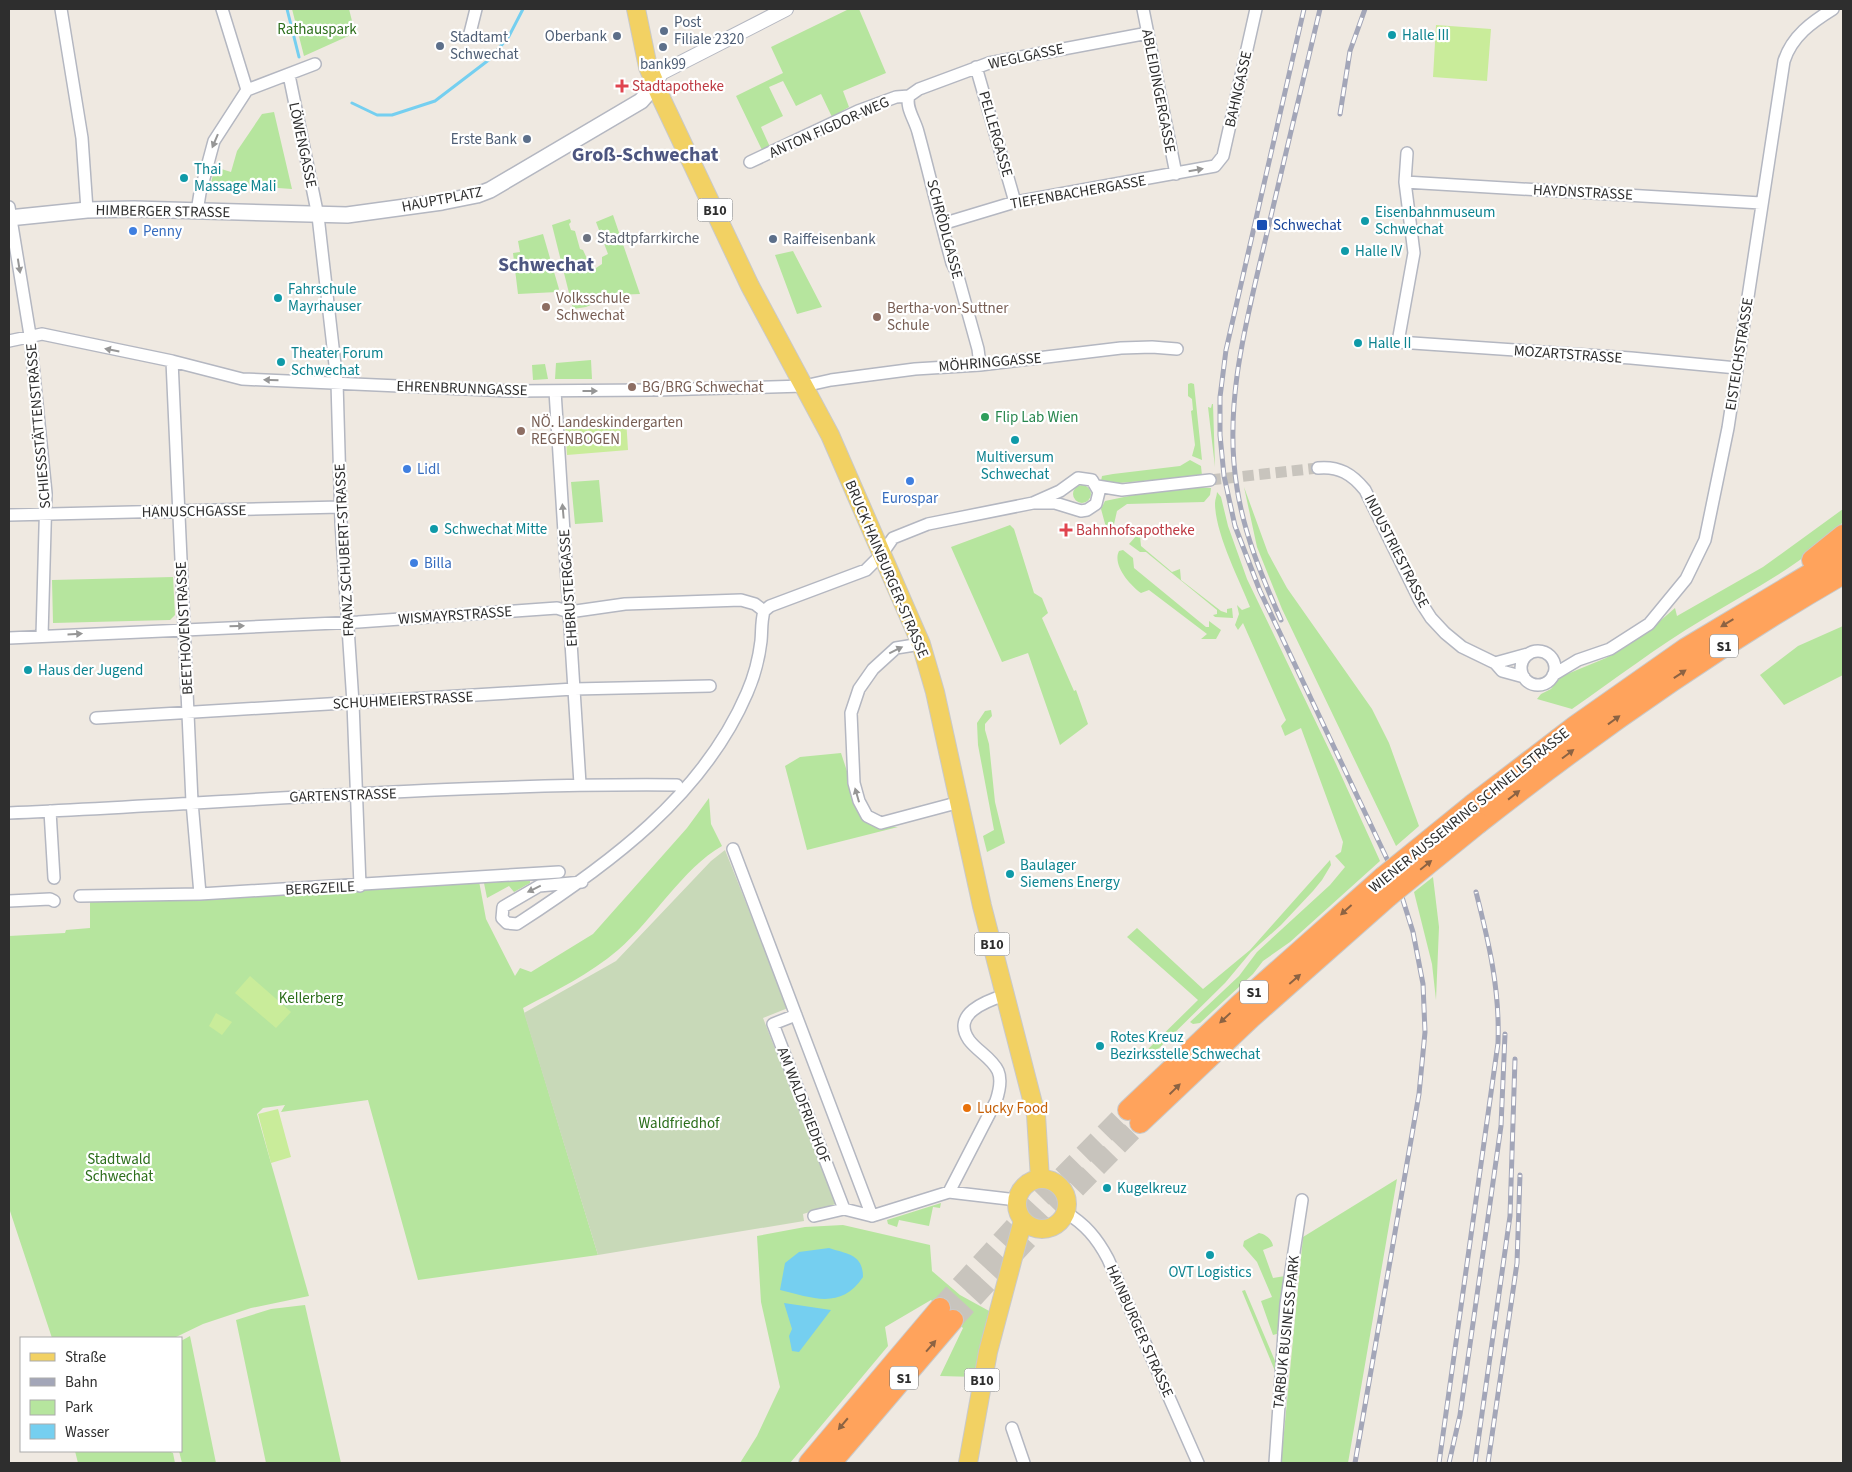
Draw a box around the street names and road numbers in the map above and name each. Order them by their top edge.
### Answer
street label: ABLEIDINGERGASSE [1136,27,1181,155]
street label: WEGLGASSE [986,38,1066,75]
street label: BAHNGASSE [1220,49,1257,129]
street label: PELLERGASSE [973,89,1018,180]
street label: ANTON FIGDOR-WEG [766,92,893,163]
street label: LÖWENGASSE [283,100,322,190]
street label: TIEFENBACHERGASSE [1009,170,1148,215]
street label: SCHRÖDLGASSE [921,177,968,281]
street label: HAYDNSTRASSE [1533,179,1633,206]
street label: HAUPTPLATZ [400,181,484,218]
road number: B10 [698,198,732,222]
street label: HIMBERGER STRASSE [95,200,231,223]
street label: EISTEICHSTRASSE [1720,296,1759,412]
street label: MOZARTSTRASSE [1513,340,1623,369]
street label: SCHIESSSTÄTTENSTRASSE [21,342,56,510]
street label: MÖHRINGGASSE [938,348,1042,377]
street label: EHRENBRUNNGASSE [396,376,528,401]
street label: FRANZ SCHUBERT-STRASSE [329,463,360,637]
street label: BRUCK HAINBURGER-STRASSE [839,477,934,662]
street label: INDUSTRIESTRASSE [1359,491,1434,612]
street label: HANUSCHGASSE [142,500,247,523]
street label: EHBRUSTERGASSE [554,528,583,647]
street label: BEETHOVENSTRASSE [171,561,198,695]
street label: WISMAYRSTRASSE [397,601,513,630]
road number: S1 [1710,634,1738,658]
street label: SCHUHMEIERSTRASSE [332,686,474,715]
street label: WIENER AUSSENRING SCHNELLSTRASSE [1365,723,1574,898]
street label: GARTENSTRASSE [289,783,397,808]
street label: BERGZEILE [285,876,355,901]
road number: B10 [974,932,1010,956]
road number: S1 [1240,980,1268,1004]
street label: AM WALDFRIEDHOF [772,1044,836,1167]
street label: TARBUK BUSINESS PARK [1268,1254,1305,1410]
street label: HAINBURGER STRASSE [1101,1261,1178,1401]
road number: S1 [890,1366,918,1390]
road number: B10 [964,1368,1000,1392]

